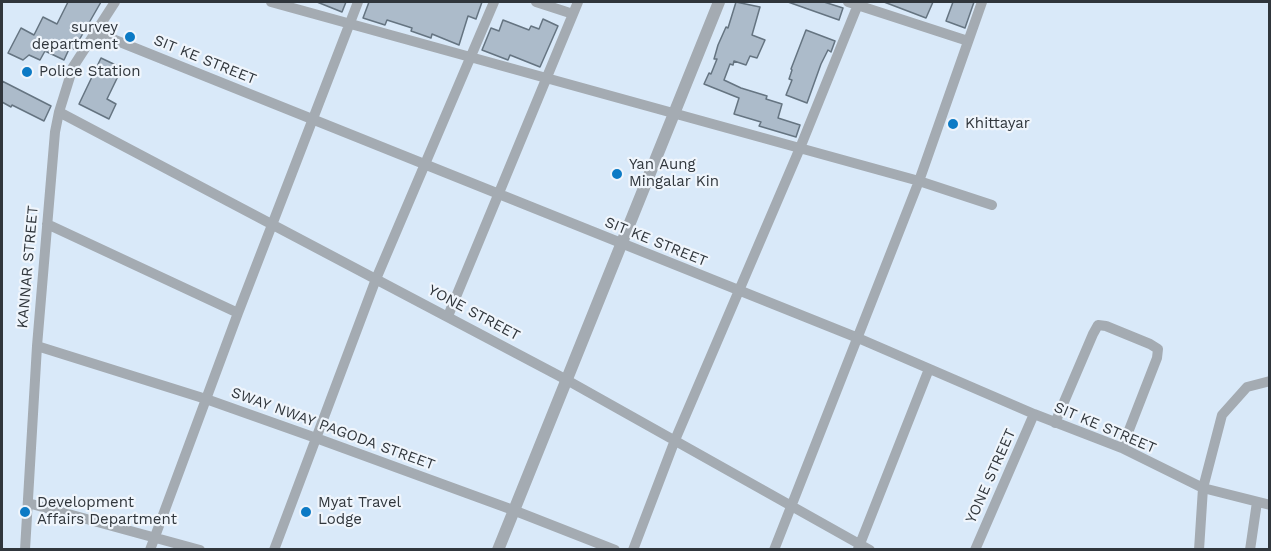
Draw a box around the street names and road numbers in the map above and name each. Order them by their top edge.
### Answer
street label: SIT KE STREET [151,31,259,89]
street label: KANNAR STREET [14,205,42,329]
street label: SIT KE STREET [602,213,710,271]
street label: YONE STREET [425,281,523,345]
street label: SWAY NWAY PAGODA STREET [229,384,437,474]
street label: SIT KE STREET [1051,398,1159,458]
street label: YONE STREET [962,426,1020,526]

